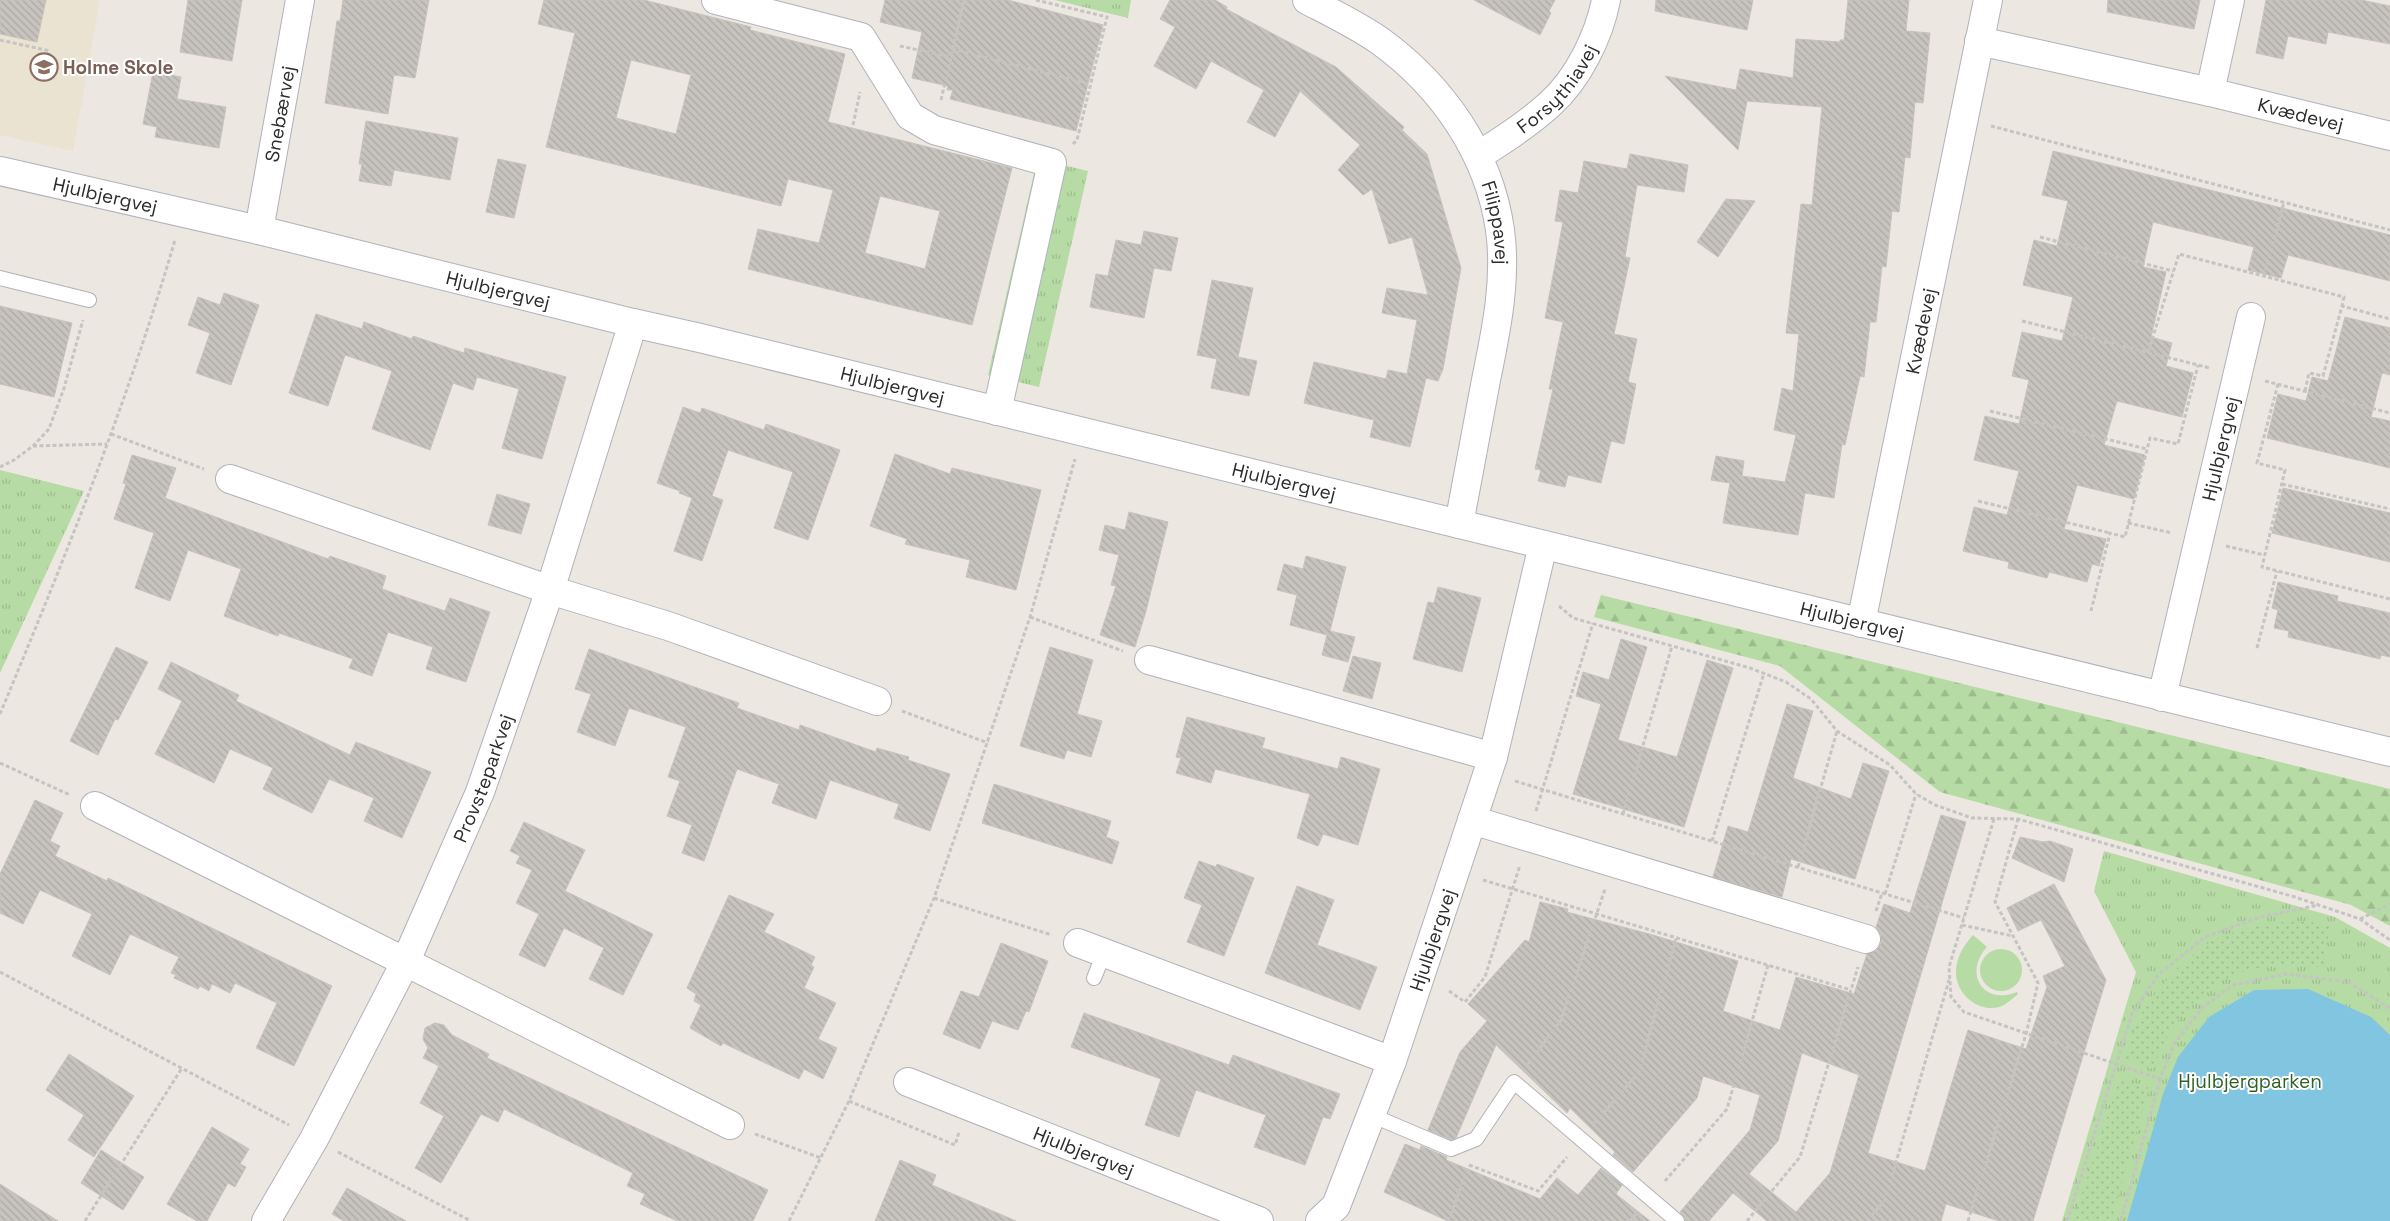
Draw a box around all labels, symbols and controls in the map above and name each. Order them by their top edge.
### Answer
street label: Forsythiavej [1512,40,1602,139]
school or university icon: Holme Skole [29,52,59,82]
place label: Holme Skole [63,55,174,80]
street label: Snebærvej [259,64,301,164]
street label: Kvædevej [2255,92,2346,137]
street label: Hjulbjergvej [51,171,160,219]
street label: Filippavej [1476,177,1515,265]
street label: Hjulbjergvej [443,264,553,314]
street label: Kvædevej [1900,286,1942,376]
street label: Hjulbjergvej [838,360,947,410]
street label: Hjulbjergvej [2196,394,2244,503]
street label: Hjulbjergvej [1229,456,1339,506]
street label: Hjulbjergvej [1798,595,1907,645]
street label: Provsteparkvej [447,711,519,846]
street label: Hjulbjergvej [1404,885,1461,994]
park label: Hjulbjergparken [2178,1069,2322,1094]
street label: Hjulbjergvej [1030,1120,1138,1183]

